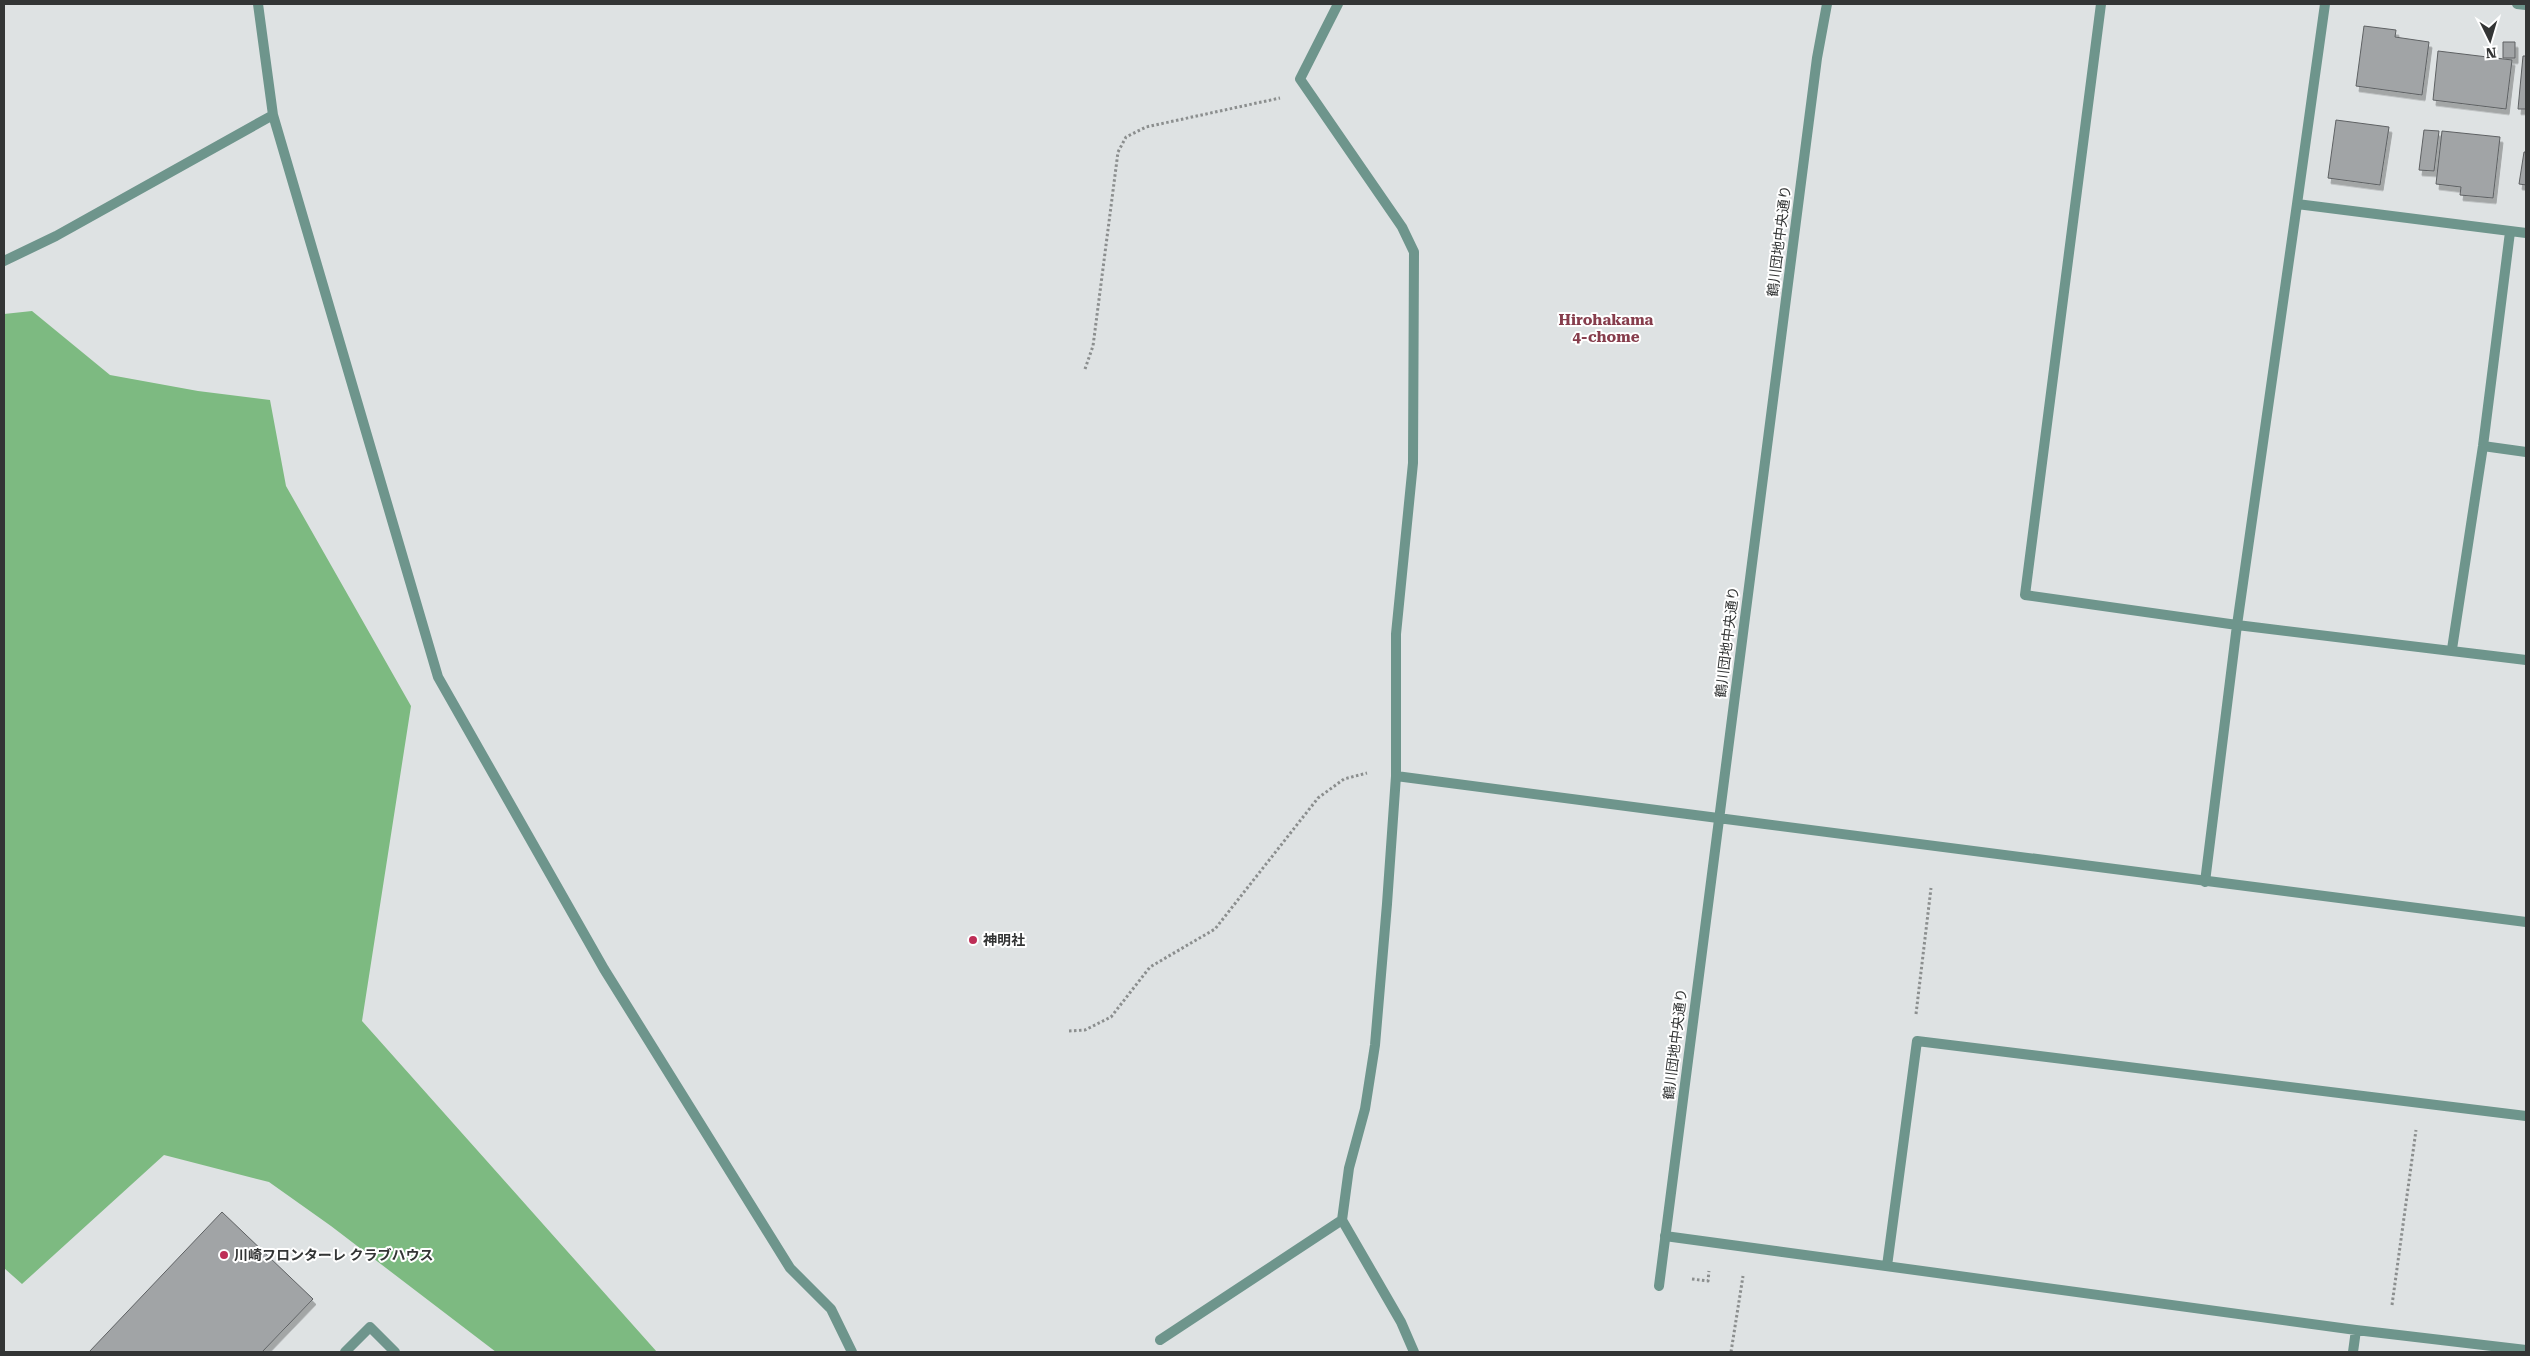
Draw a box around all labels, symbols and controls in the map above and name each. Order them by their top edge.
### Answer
north arrow [2465,15,2515,65]
text: N [2485,45,2497,61]
street label: 鶴川団地中央通り [1764,184,1794,298]
district label: Hirohakama 4-chome [1559,311,1654,346]
street label: 鶴川団地中央通り [1712,585,1742,699]
place label: 神明社 [983,932,1025,948]
marker: 神明社 [967,934,979,946]
street label: 鶴川団地中央通り [1660,987,1690,1101]
place label: 川崎フロンターレ クラブハウス [234,1247,434,1263]
marker: 川崎フロンターレ クラブハウス [218,1249,230,1261]

